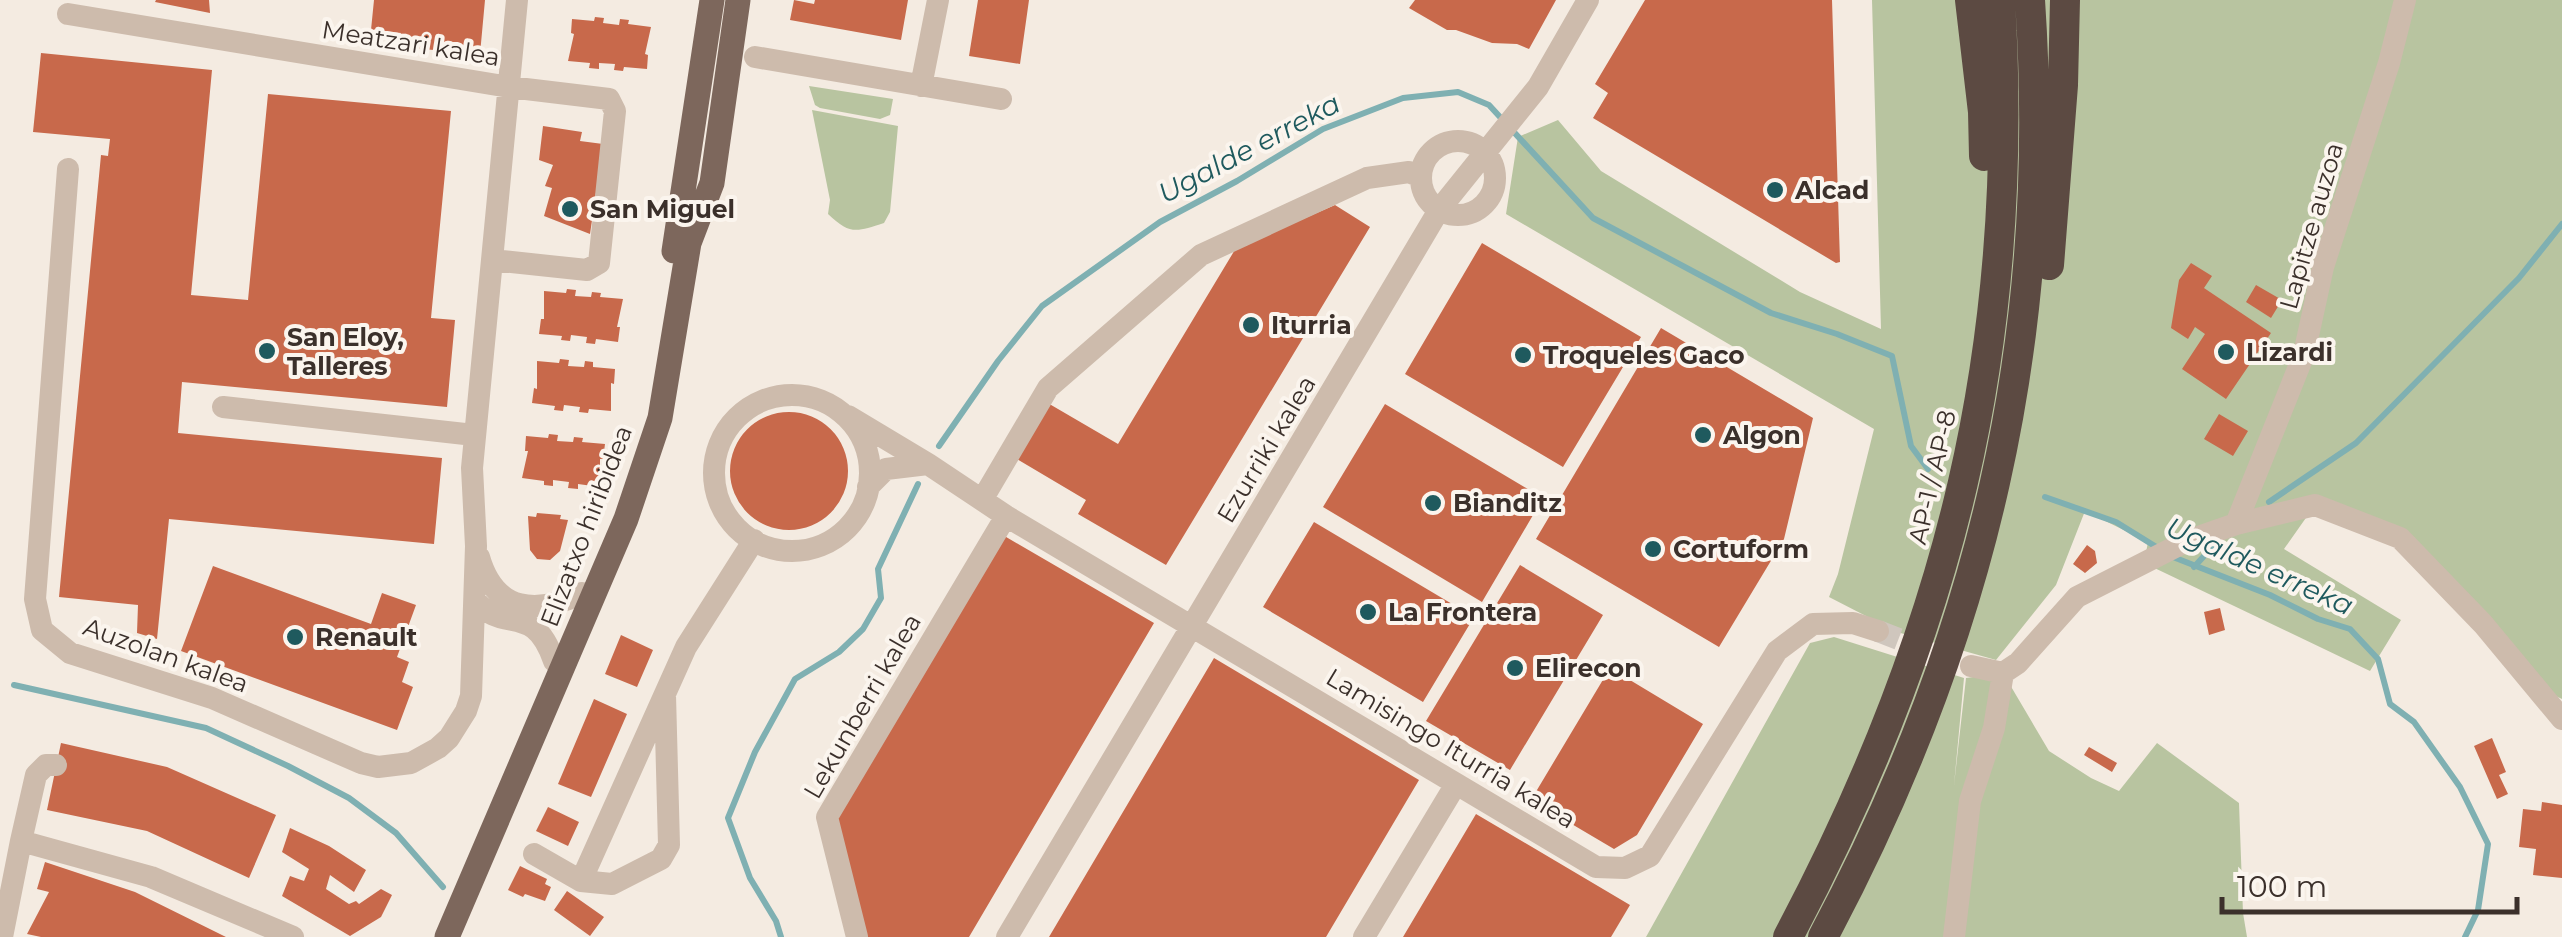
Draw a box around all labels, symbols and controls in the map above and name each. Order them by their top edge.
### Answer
street label: Meatzari kalea [320,14,502,72]
water label: Ugalde erreka [1152,86,1346,210]
street label: Lapitze auzoa [2273,139,2349,313]
place label: Alcad [1794,175,1869,205]
marker: Alcad [1764,179,1786,201]
place label: San Miguel [590,194,735,224]
marker: San Miguel [559,198,581,220]
place label: Iturria [1271,310,1352,340]
marker: Iturria [1240,314,1262,336]
place label: San Eloy, Talleres [287,322,404,381]
place label: Lizardi [2246,337,2333,367]
marker: San Eloy, Talleres [256,340,278,362]
place label: Troqueles Gaco [1543,340,1745,370]
marker: Lizardi [2215,341,2237,363]
marker: Troqueles Gaco [1512,344,1534,366]
street label: Ezurriki kalea [1210,370,1322,528]
street label: AP-1 / AP-8 [1902,407,1962,547]
place label: Algon [1722,420,1801,450]
street label: Elizatxo hiribidea [534,421,638,631]
marker: Algon [1692,424,1714,446]
place label: Bianditz [1453,488,1562,518]
marker: Bianditz [1422,492,1444,514]
water label: Ugalde erreka [2161,510,2359,622]
place label: Cortuform [1673,534,1809,564]
marker: Cortuform [1642,538,1664,560]
place label: La Frontera [1388,597,1537,627]
marker: La Frontera [1357,601,1379,623]
street label: Lekunberri kalea [797,608,927,804]
street label: Auzolan kalea [79,611,253,699]
place label: Renault [315,622,418,652]
marker: Renault [284,626,306,648]
place label: Elirecon [1535,653,1641,683]
marker: Elirecon [1504,657,1526,679]
street label: Lamisingo Iturria kalea [1321,662,1581,834]
scale bar [2222,852,2517,914]
text: 100 m [2237,868,2327,905]

